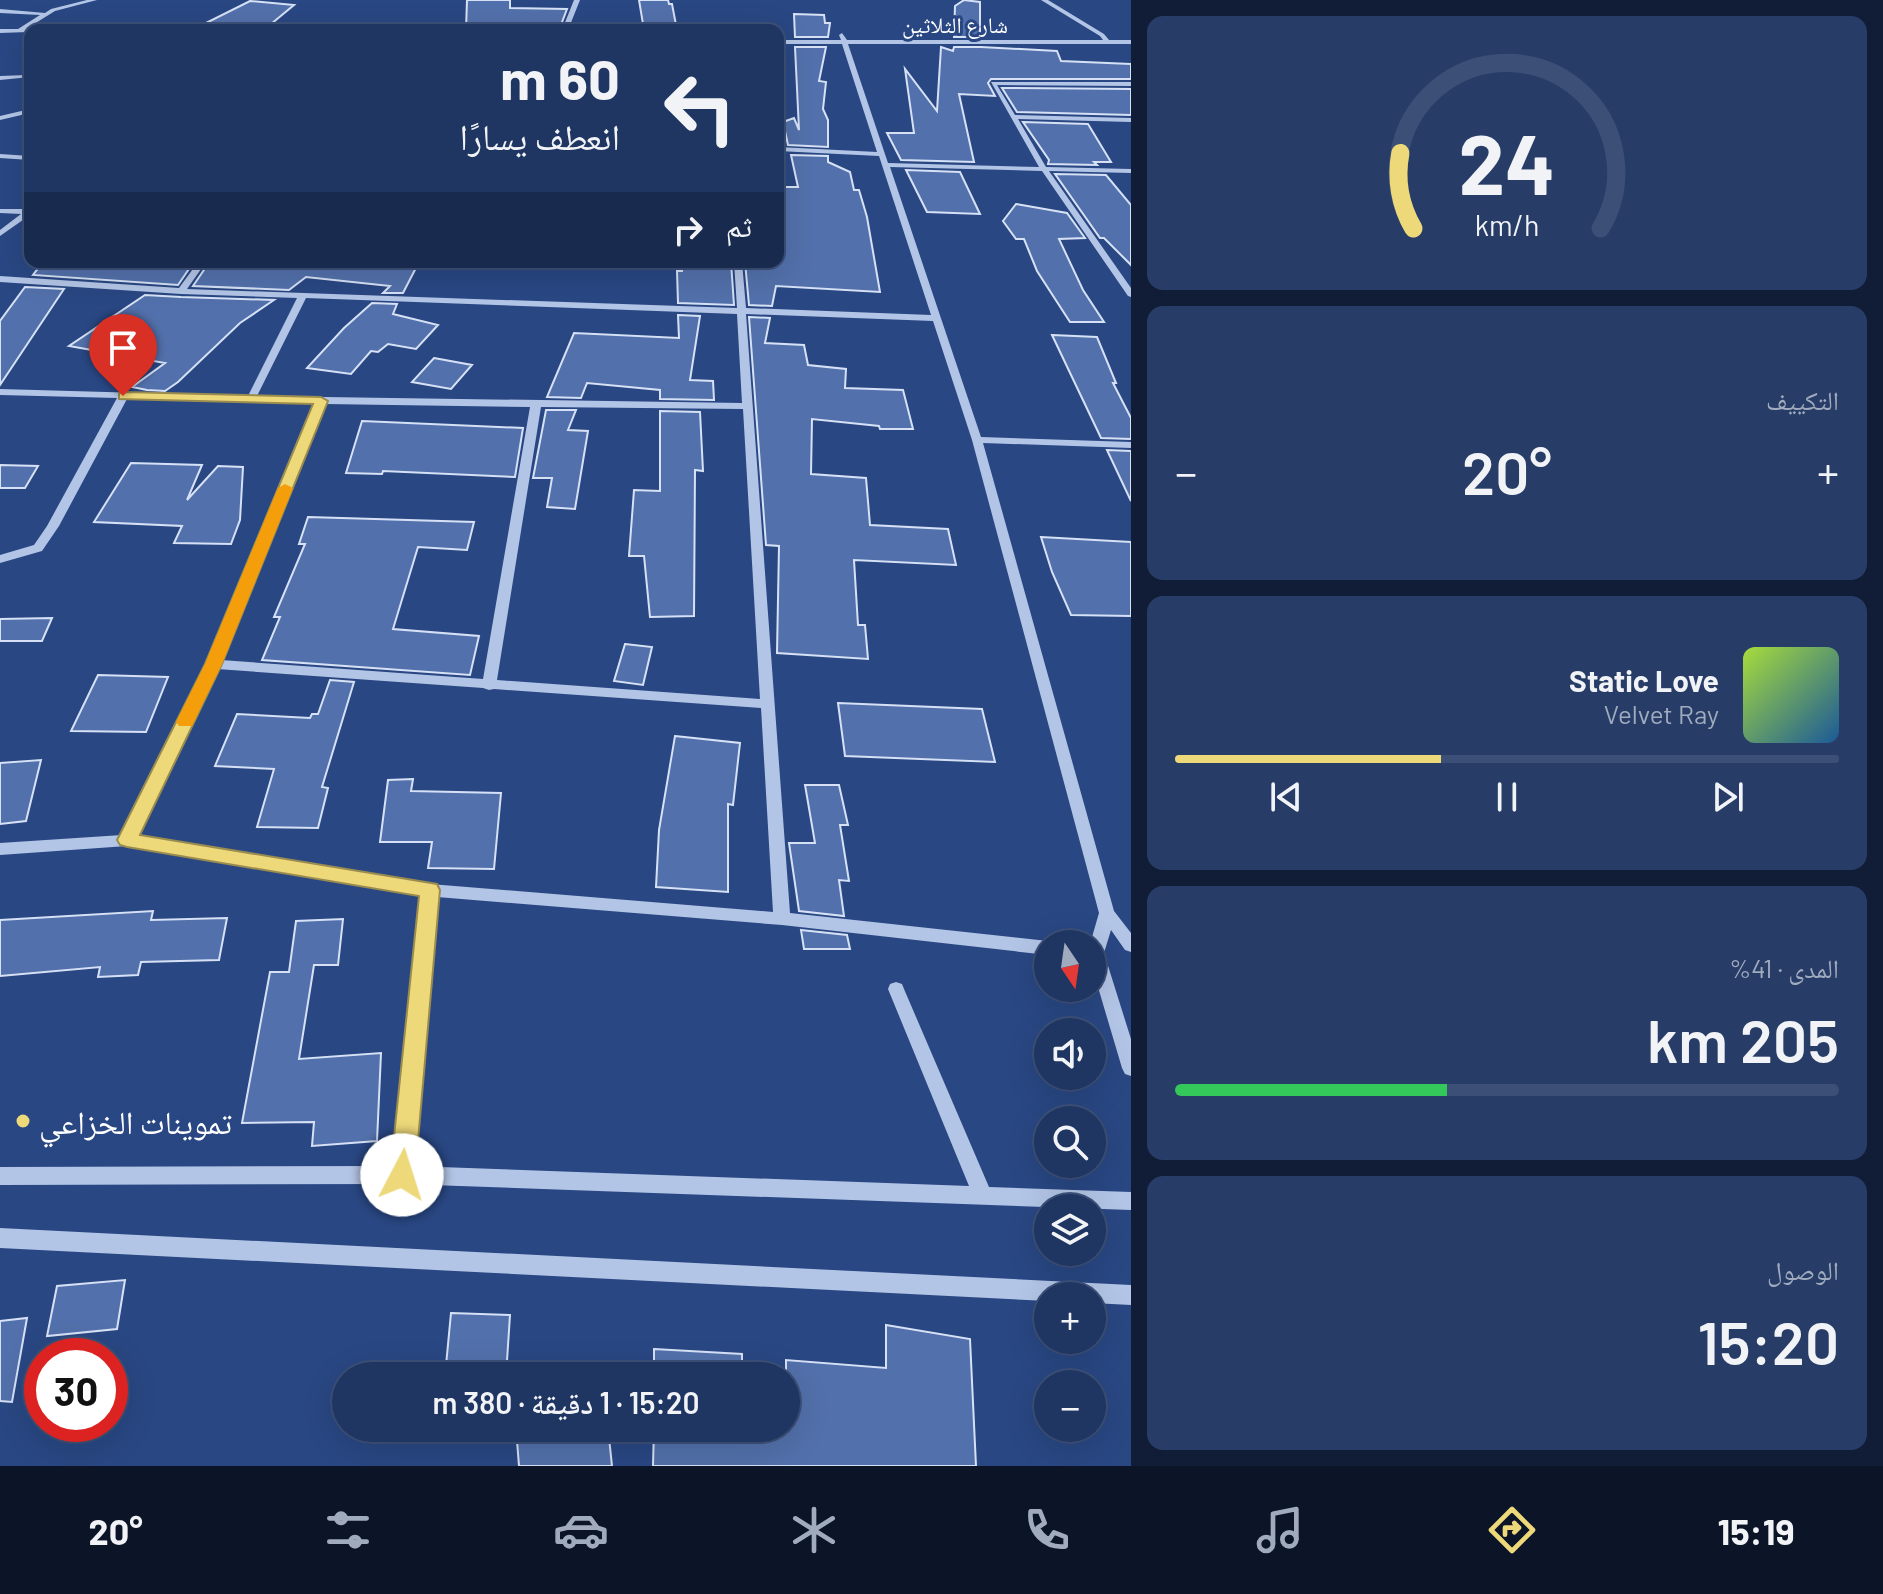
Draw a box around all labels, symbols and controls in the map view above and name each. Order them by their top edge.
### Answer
street label: شارع الثلاثين [902,11,1008,39]
text: 60 m [500,44,620,111]
icon: left [648,56,752,160]
text: 24 [1459,112,1555,212]
text: انعطف يسارًا [460,114,620,157]
text: ثم [726,207,752,243]
text: km/h [1475,207,1539,242]
icon: right [666,208,710,252]
pin [89,314,157,396]
icon: arrive [101,326,145,370]
text: التكييف [1766,384,1839,415]
text: 20° [1462,435,1552,507]
text: − [1175,445,1197,498]
text: + [1817,445,1839,498]
text: Static Love [1569,662,1719,698]
text: Velvet Ray [1604,698,1719,729]
icon: previous [1264,775,1308,819]
icon: pause [1485,775,1529,819]
icon: next [1706,775,1750,819]
north arrow [1034,930,1106,1002]
map controls [1034,930,1106,1442]
text: المدى · 41% [1729,952,1839,983]
text: 205 km [1647,1003,1839,1075]
button: sound [1034,1018,1106,1090]
place label: تموينات الخزاعي [39,1102,232,1148]
button: search [1034,1106,1106,1178]
marker: تموينات الخزاعي [14,1112,32,1130]
position arrow [360,1133,444,1217]
button: layers [1034,1194,1106,1266]
text: الوصول [1767,1254,1839,1285]
button: + [1034,1282,1106,1354]
text: 15:20 [1698,1305,1839,1377]
speed limit sign: 30 [24,1338,128,1442]
button: − [1034,1370,1106,1442]
text: 15:20 · 1 دقيقة · 380 m [432,1384,700,1420]
icon: filters [320,1502,376,1558]
icon: car [553,1502,609,1558]
icon: climate [786,1502,842,1558]
icon: phone [1019,1502,1075,1558]
icon: music [1252,1502,1308,1558]
icon: directions [1484,1502,1540,1558]
text: 20° [89,1509,143,1552]
text: 15:19 [1717,1509,1795,1552]

